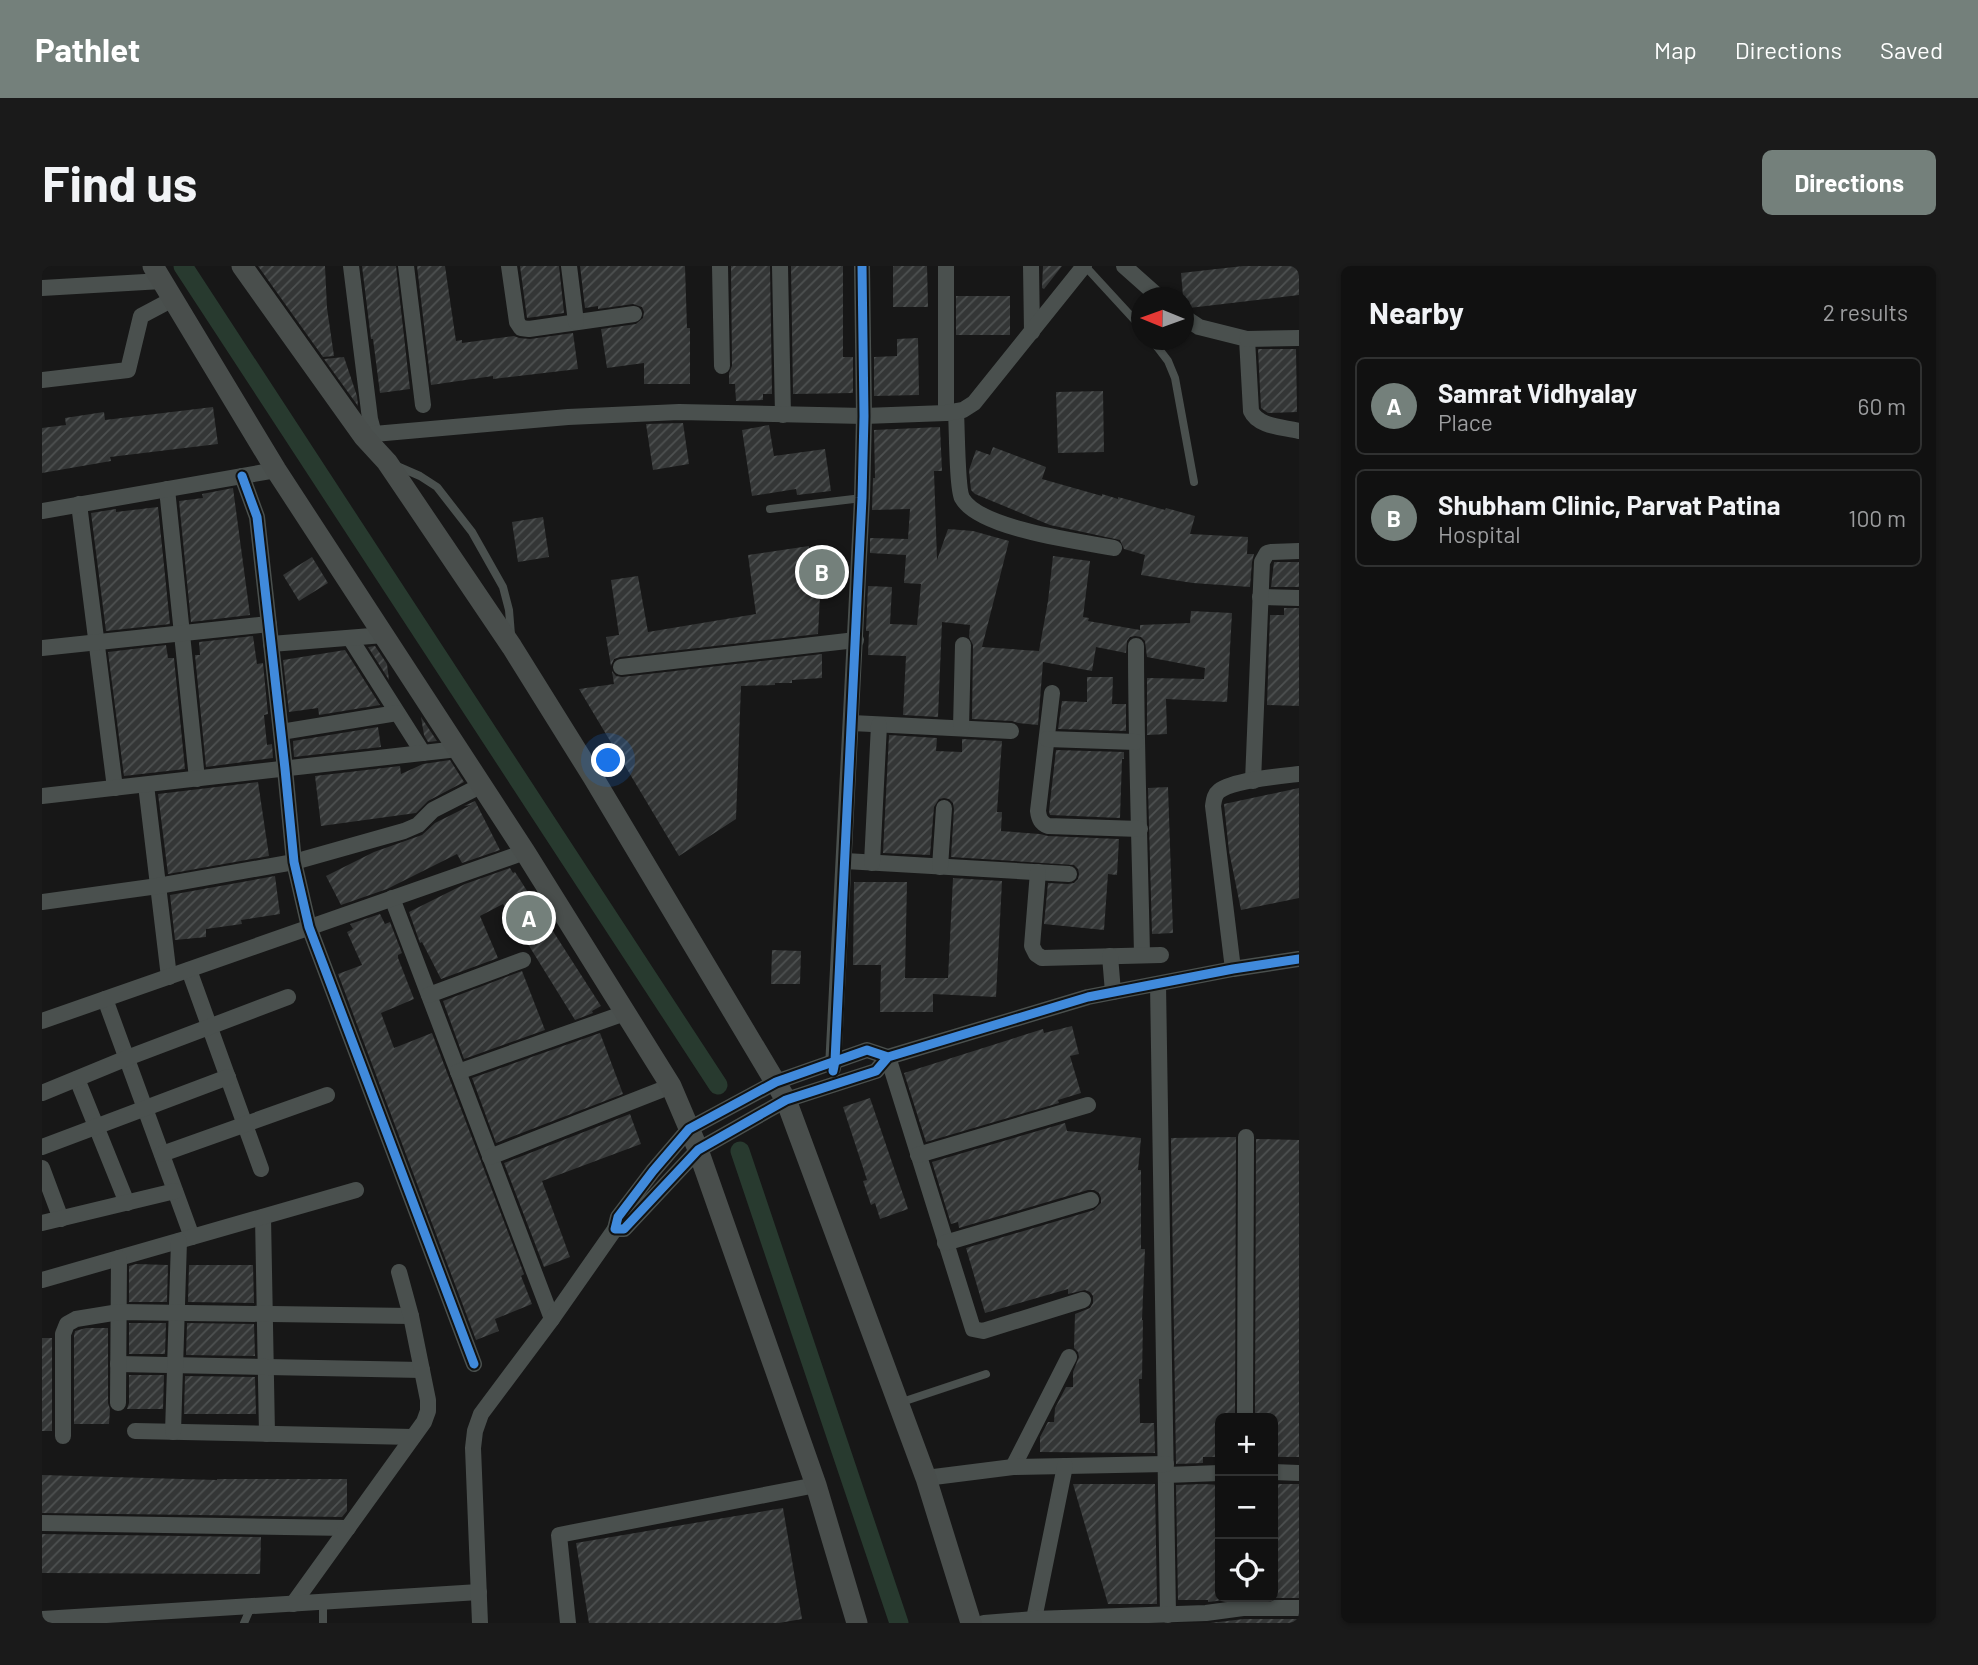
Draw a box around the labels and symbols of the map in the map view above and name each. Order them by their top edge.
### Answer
north arrow [1131,287,1194,350]
pin: B [799,546,845,598]
your location [591,743,625,777]
pin: A [506,892,552,944]

